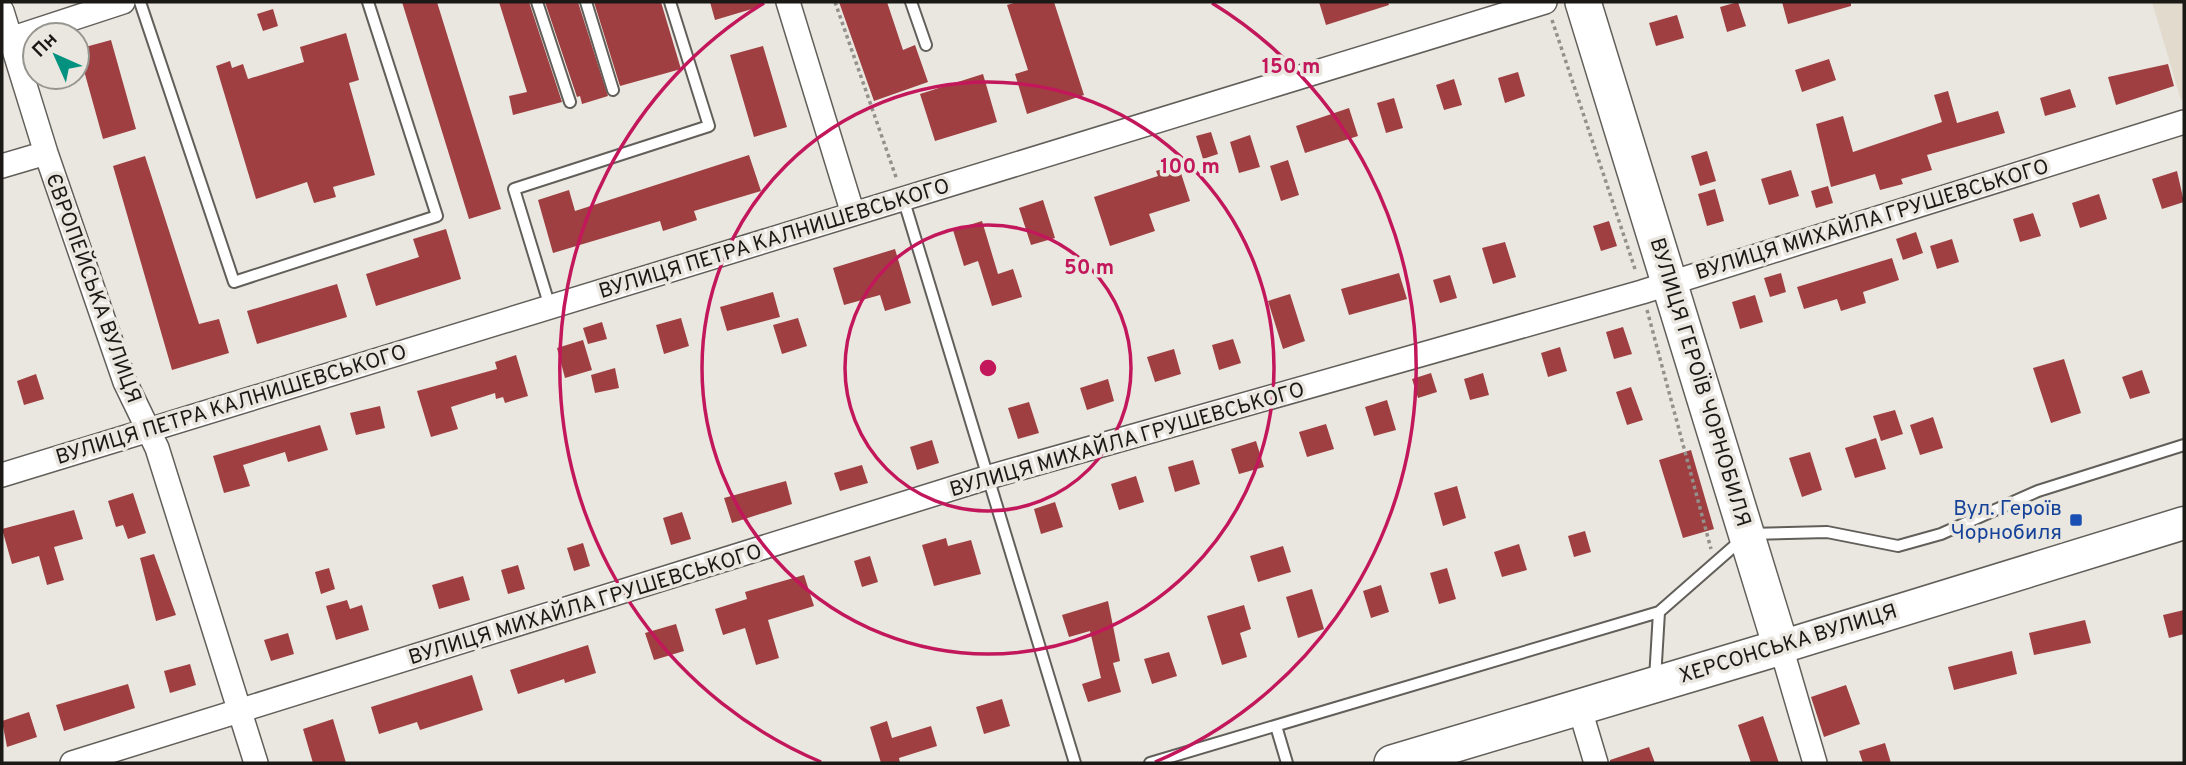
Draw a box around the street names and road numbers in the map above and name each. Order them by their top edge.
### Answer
street label: ВУЛИЦЯ МИХАЙЛА ГРУШЕВСЬКОГО [1692,153,2052,287]
street label: ЄВРОПЕЙСЬКА ВУЛИЦЯ [38,170,148,407]
street label: ВУЛИЦЯ ПЕТРА КАЛНИШЕВСЬКОГО [596,173,953,306]
street label: ВУЛИЦЯ ГЕРОЇВ ЧОРНОБИЛЯ [1643,235,1756,530]
street label: ВУЛИЦЯ ПЕТРА КАЛНИШЕВСЬКОГО [53,339,410,472]
street label: ВУЛИЦЯ МИХАЙЛА ГРУШЕВСЬКОГО [947,376,1308,504]
street label: ВУЛИЦЯ МИХАЙЛА ГРУШЕВСЬКОГО [405,538,765,672]
street label: ХЕРСОНСЬКА ВУЛИЦЯ [1676,598,1901,690]

